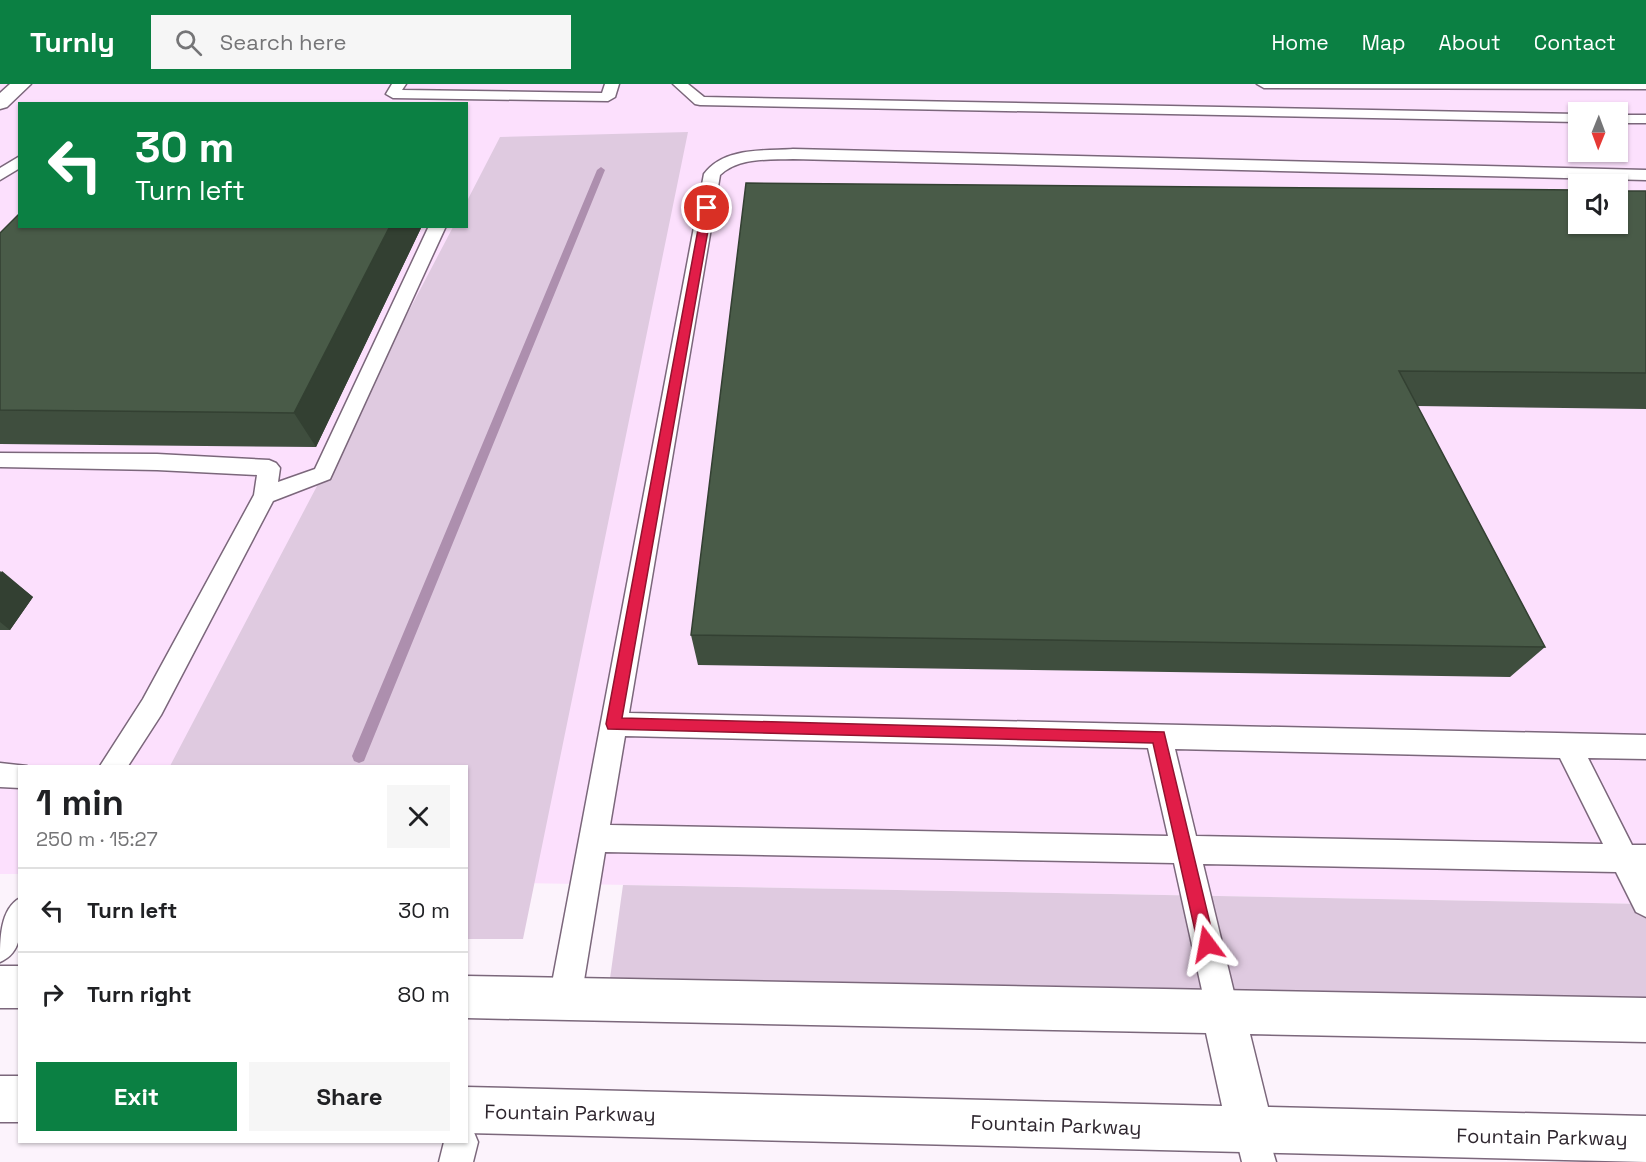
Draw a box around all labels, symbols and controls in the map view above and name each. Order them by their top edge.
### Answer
search box [151,15,571,69]
text: Turnly [30,24,115,60]
icon: search [172,26,205,59]
text: Search here [220,28,347,56]
text: Home [1271,29,1329,56]
text: Map [1362,29,1406,56]
text: About [1439,29,1501,56]
text: Contact [1534,29,1616,56]
north arrow [1568,102,1628,162]
map controls [1568,102,1628,234]
text: 30 m [135,121,234,174]
icon: left [36,126,114,204]
text: Turn left [135,173,245,208]
button: sound [1568,174,1628,234]
pin [681,182,732,233]
icon: arrive [690,191,723,224]
text: 1 min [36,780,124,826]
button: close [387,785,450,848]
text: 250 m · 15:27 [36,826,158,852]
icon: left [36,894,69,927]
text: Turn left [87,896,177,924]
text: 30 m [398,896,450,924]
position arrow [1175,912,1239,976]
icon: right [36,978,69,1011]
text: Turn right [87,980,192,1008]
text: 80 m [398,980,450,1008]
button: Exit [36,1062,237,1131]
button: Share [249,1062,450,1131]
street label: Fountain Parkway [484,1099,656,1127]
street label: Fountain Parkway [970,1109,1142,1141]
street label: Fountain Parkway [1456,1123,1628,1151]

